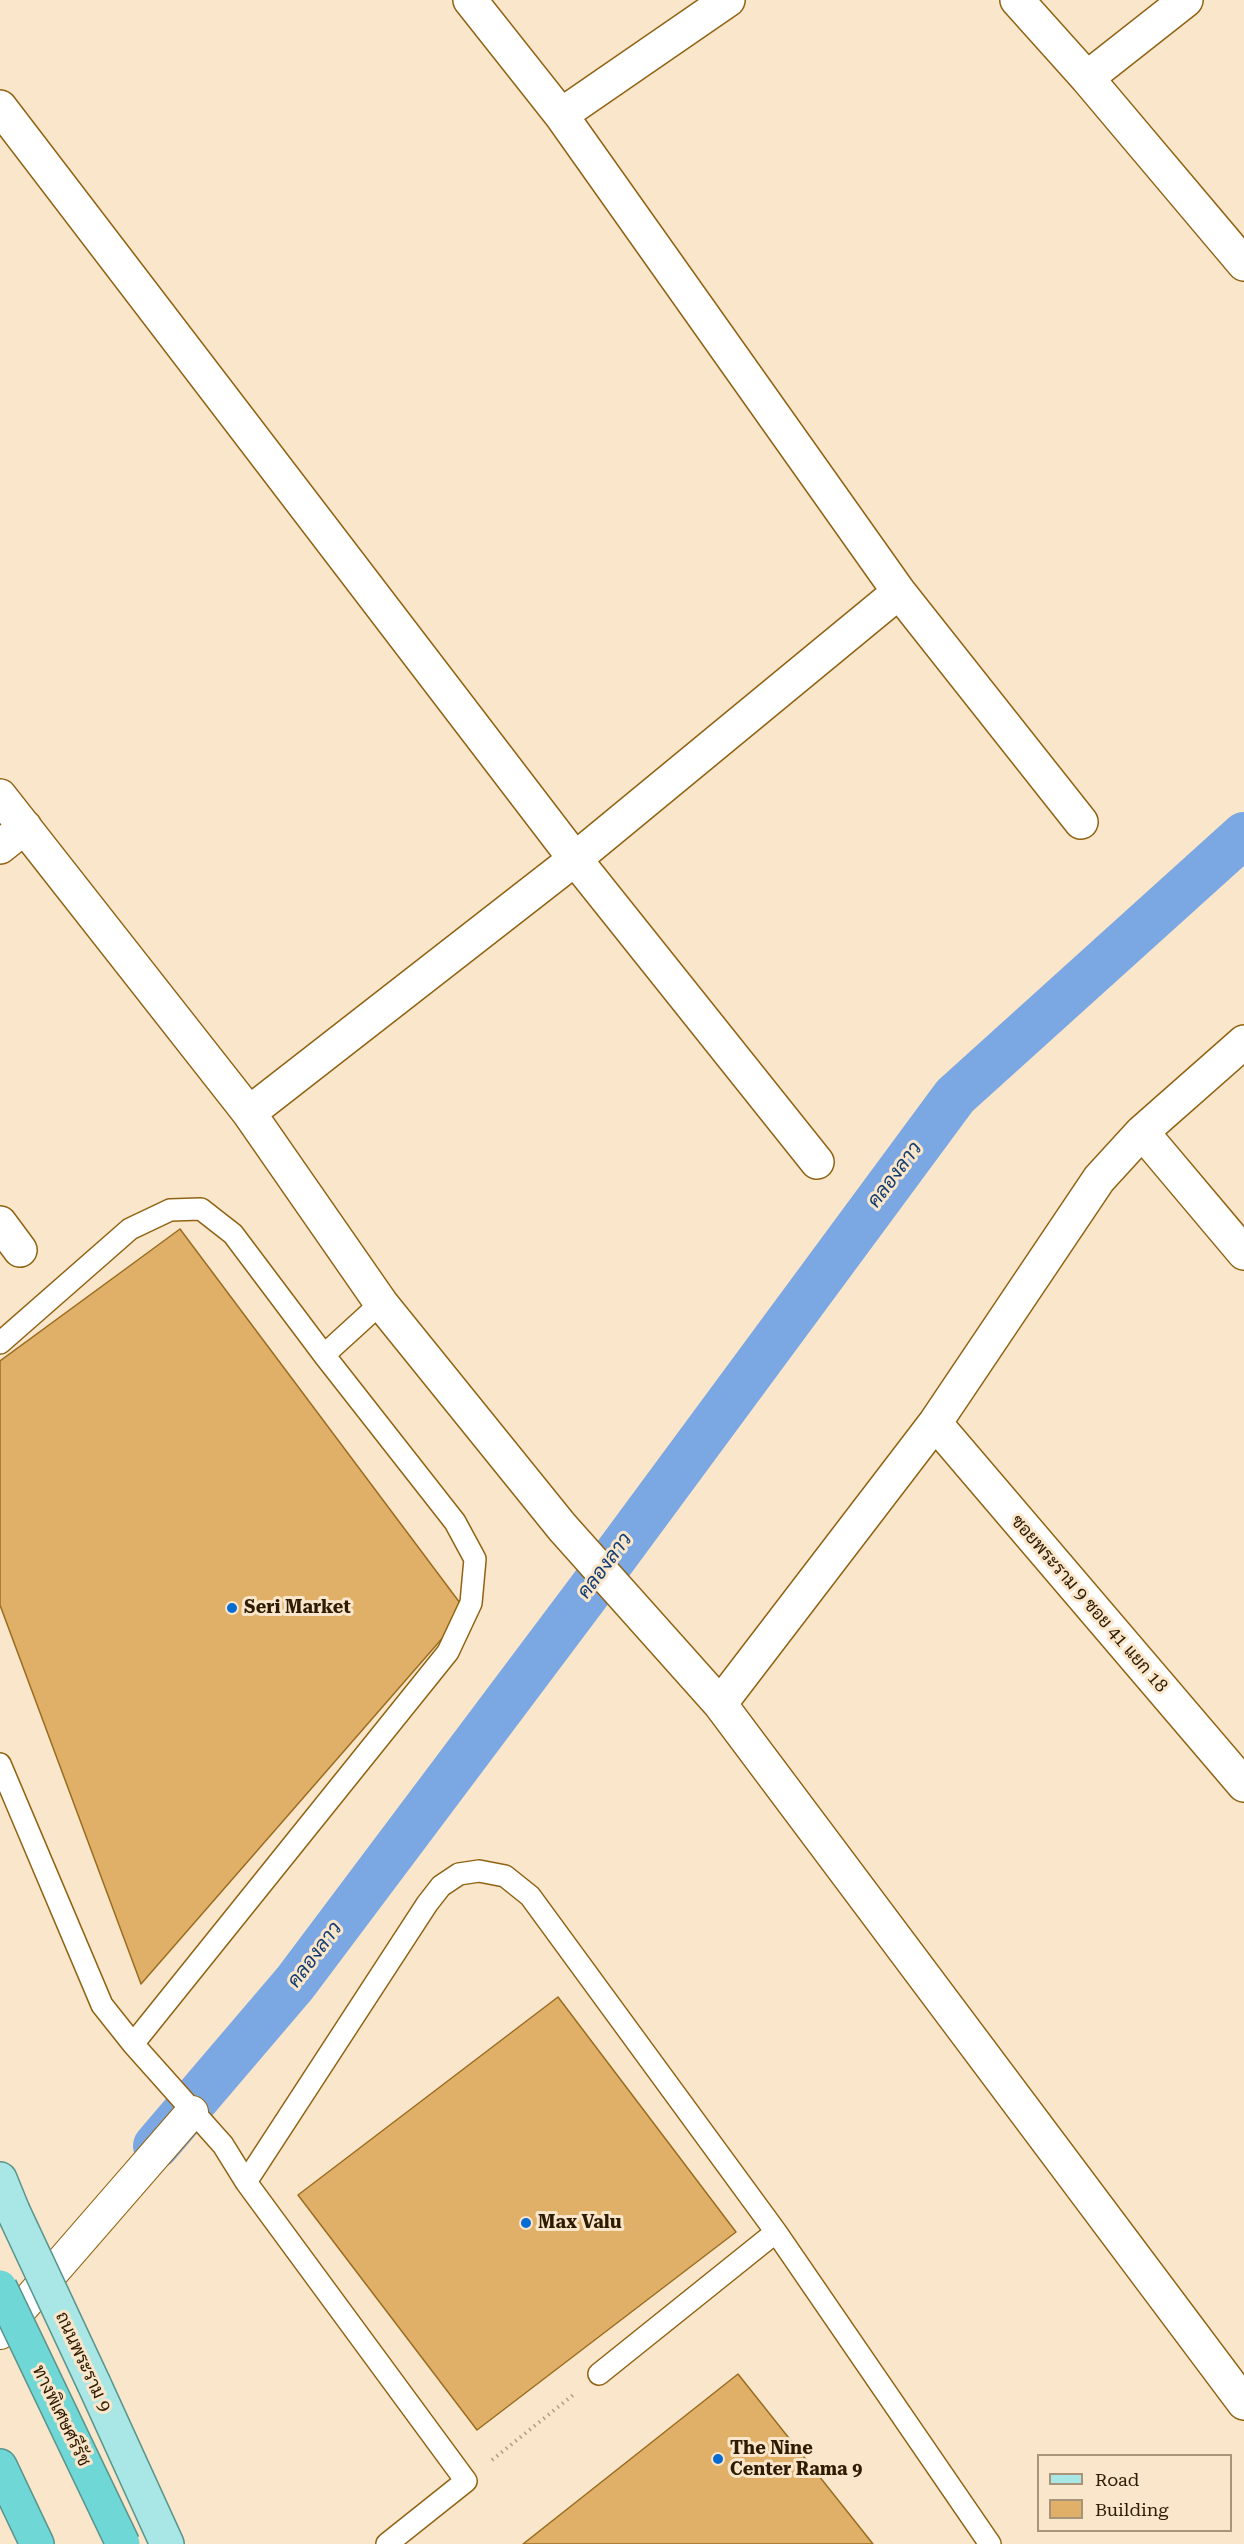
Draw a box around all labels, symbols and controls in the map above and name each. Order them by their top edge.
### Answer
water label: คลองลาว [863,1137,927,1213]
street label: ซอยพระราม 9 ซอย 41 แยก 18 [1006,1511,1172,1697]
water label: คลองลาว [573,1528,637,1604]
place label: Seri Market [244,1597,351,1619]
marker: Seri Market [225,1601,239,1615]
water label: คลองลาว [283,1917,347,1993]
place label: Max Valu [538,2212,622,2234]
marker: Max Valu [519,2216,533,2230]
street label: ถนนพระราม 9 [50,2309,116,2415]
street label: ทางพิเศษศรีรัช [27,2362,95,2470]
place label: The Nine Center Rama 9 [730,2438,862,2480]
marker: The Nine Center Rama 9 [711,2452,725,2466]
legend [1037,2454,1232,2532]
text: Road [1095,2469,1139,2490]
text: Building [1095,2499,1169,2520]

